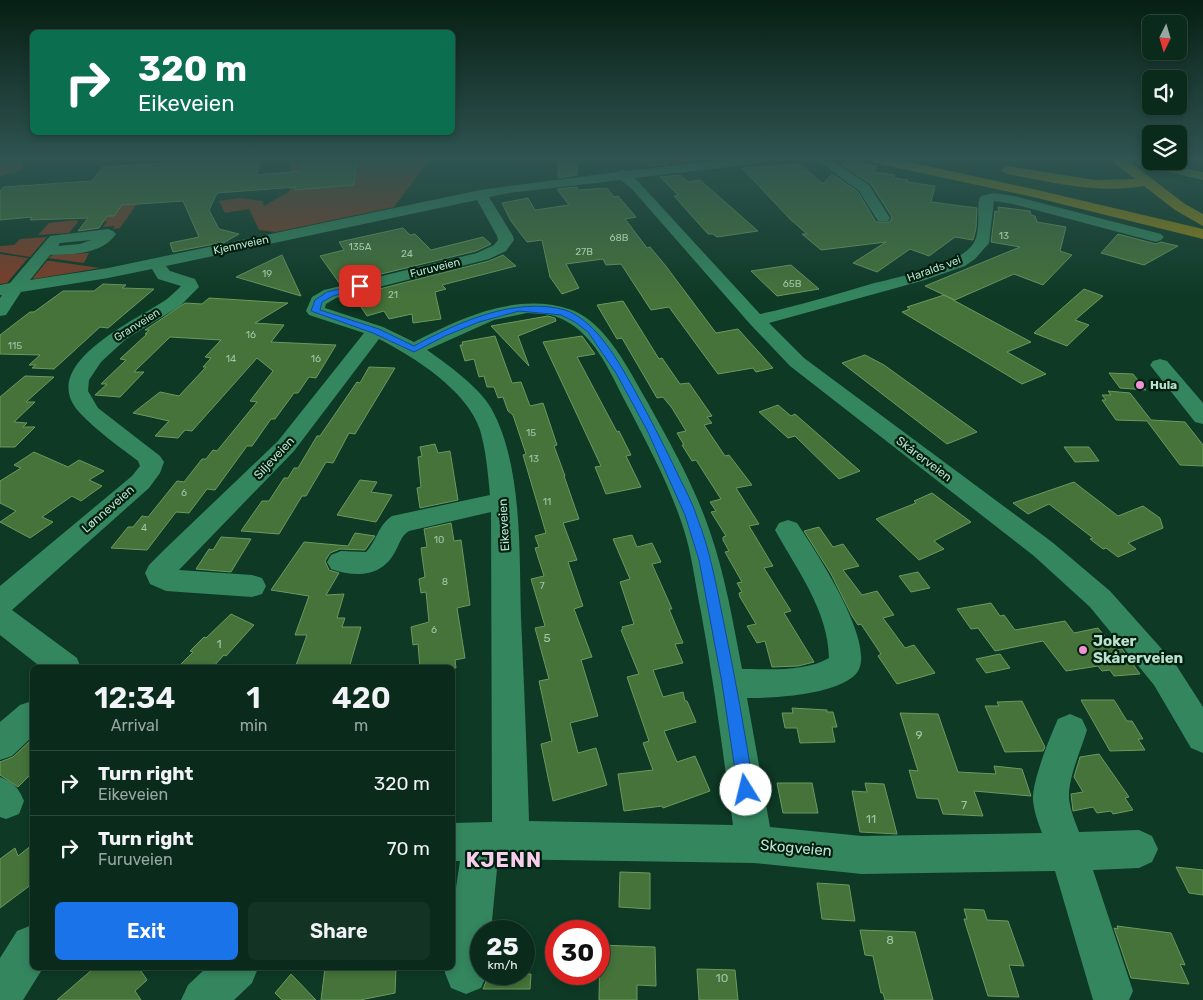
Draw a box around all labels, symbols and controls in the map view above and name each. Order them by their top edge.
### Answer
north arrow [1142,15,1188,60]
map controls [1142,15,1187,170]
text: 320 m [138,48,247,90]
icon: right [55,50,120,115]
button: sound [1142,70,1187,115]
text: Eikeveien [138,90,234,117]
button: layers [1142,125,1187,170]
house number: 13 [999,230,1009,242]
house number: 68B [609,232,629,244]
street label: Kjennveien [212,233,270,257]
house number: 135A [349,241,372,253]
house number: 27B [575,246,593,258]
house number: 24 [401,248,413,260]
street label: Haralds vei [905,253,963,285]
street label: Furuveien [409,255,461,281]
pin [339,265,381,307]
house number: 19 [262,268,272,280]
icon: arrive [346,272,374,300]
house number: 65B [783,278,802,290]
house number: 21 [388,289,398,301]
street label: Granveien [112,306,162,344]
house number: 16 [246,329,256,341]
house number: 115 [8,340,22,352]
house number: 14 [226,353,236,365]
house number: 16 [311,353,321,365]
place label: Hula [1150,378,1177,392]
marker: Hula [1134,379,1146,391]
house number: 15 [526,427,536,439]
street label: Siljeveien [251,434,297,482]
street label: Skårerveien [893,434,955,484]
house number: 13 [529,453,539,465]
street label: Lønneveien [79,483,137,535]
house number: 6 [181,487,187,499]
house number: 11 [543,496,551,508]
street label: Eikeveien [496,498,512,552]
house number: 4 [141,522,147,534]
house number: 10 [434,534,444,546]
house number: 8 [442,576,448,588]
house number: 7 [539,580,545,592]
house number: 6 [431,624,437,636]
house number: 5 [543,631,551,645]
place label: Joker Skårerveien [1093,632,1183,667]
house number: 1 [216,637,222,651]
marker: Joker Skårerveien [1077,644,1089,656]
text: 12:34 [94,680,175,716]
text: 1 [246,680,261,716]
text: 420 [332,680,391,716]
text: Arrival [111,716,159,735]
text: min [240,716,267,735]
text: m [354,716,368,735]
house number: 9 [915,728,923,742]
text: Turn right [98,762,193,785]
position arrow [719,763,771,815]
icon: right [55,769,83,797]
text: 320 m [374,772,430,795]
text: Eikeveien [98,785,168,804]
house number: 7 [961,798,967,812]
house number: 11 [866,812,876,826]
text: Turn right [98,827,193,850]
icon: right [55,834,83,862]
street label: Skogveien [759,836,833,860]
text: 70 m [387,837,430,860]
district label: KJENN [466,847,542,872]
text: Furuveien [98,850,173,869]
button: Exit [55,902,238,960]
button: Share [248,902,430,960]
speed limit sign: 30 [545,920,610,985]
text: 25 [486,932,519,961]
house number: 8 [886,933,894,947]
text: km/h [488,958,517,972]
house number: 10 [716,971,728,985]

